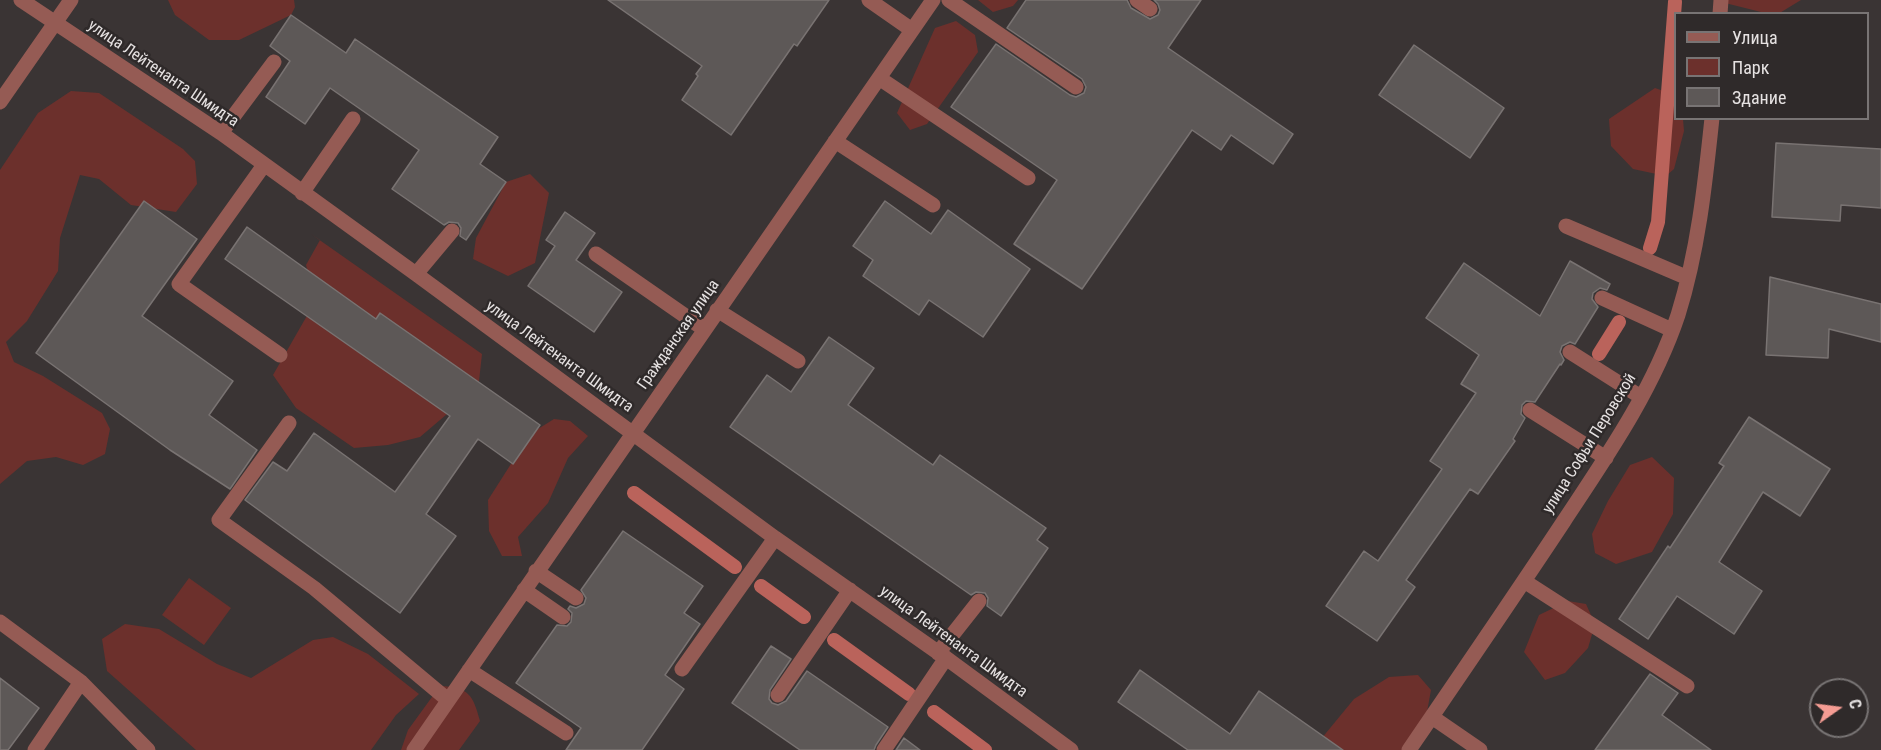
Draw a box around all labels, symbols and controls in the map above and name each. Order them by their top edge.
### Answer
legend [1674,12,1869,120]
street label: улица Лейтенанта Шмидта [84,16,242,132]
text: Улица [1732,27,1778,48]
text: Парк [1732,57,1769,78]
text: Здание [1732,87,1786,108]
street label: Гражданская улица [634,276,724,394]
street label: улица Лейтенанта Шмидта [481,297,637,417]
street label: улица Софьи Перовской [1539,370,1641,518]
street label: улица Лейтенанта Шмидта [875,582,1031,702]
north arrow [1809,678,1869,738]
text: С [1845,697,1865,711]

